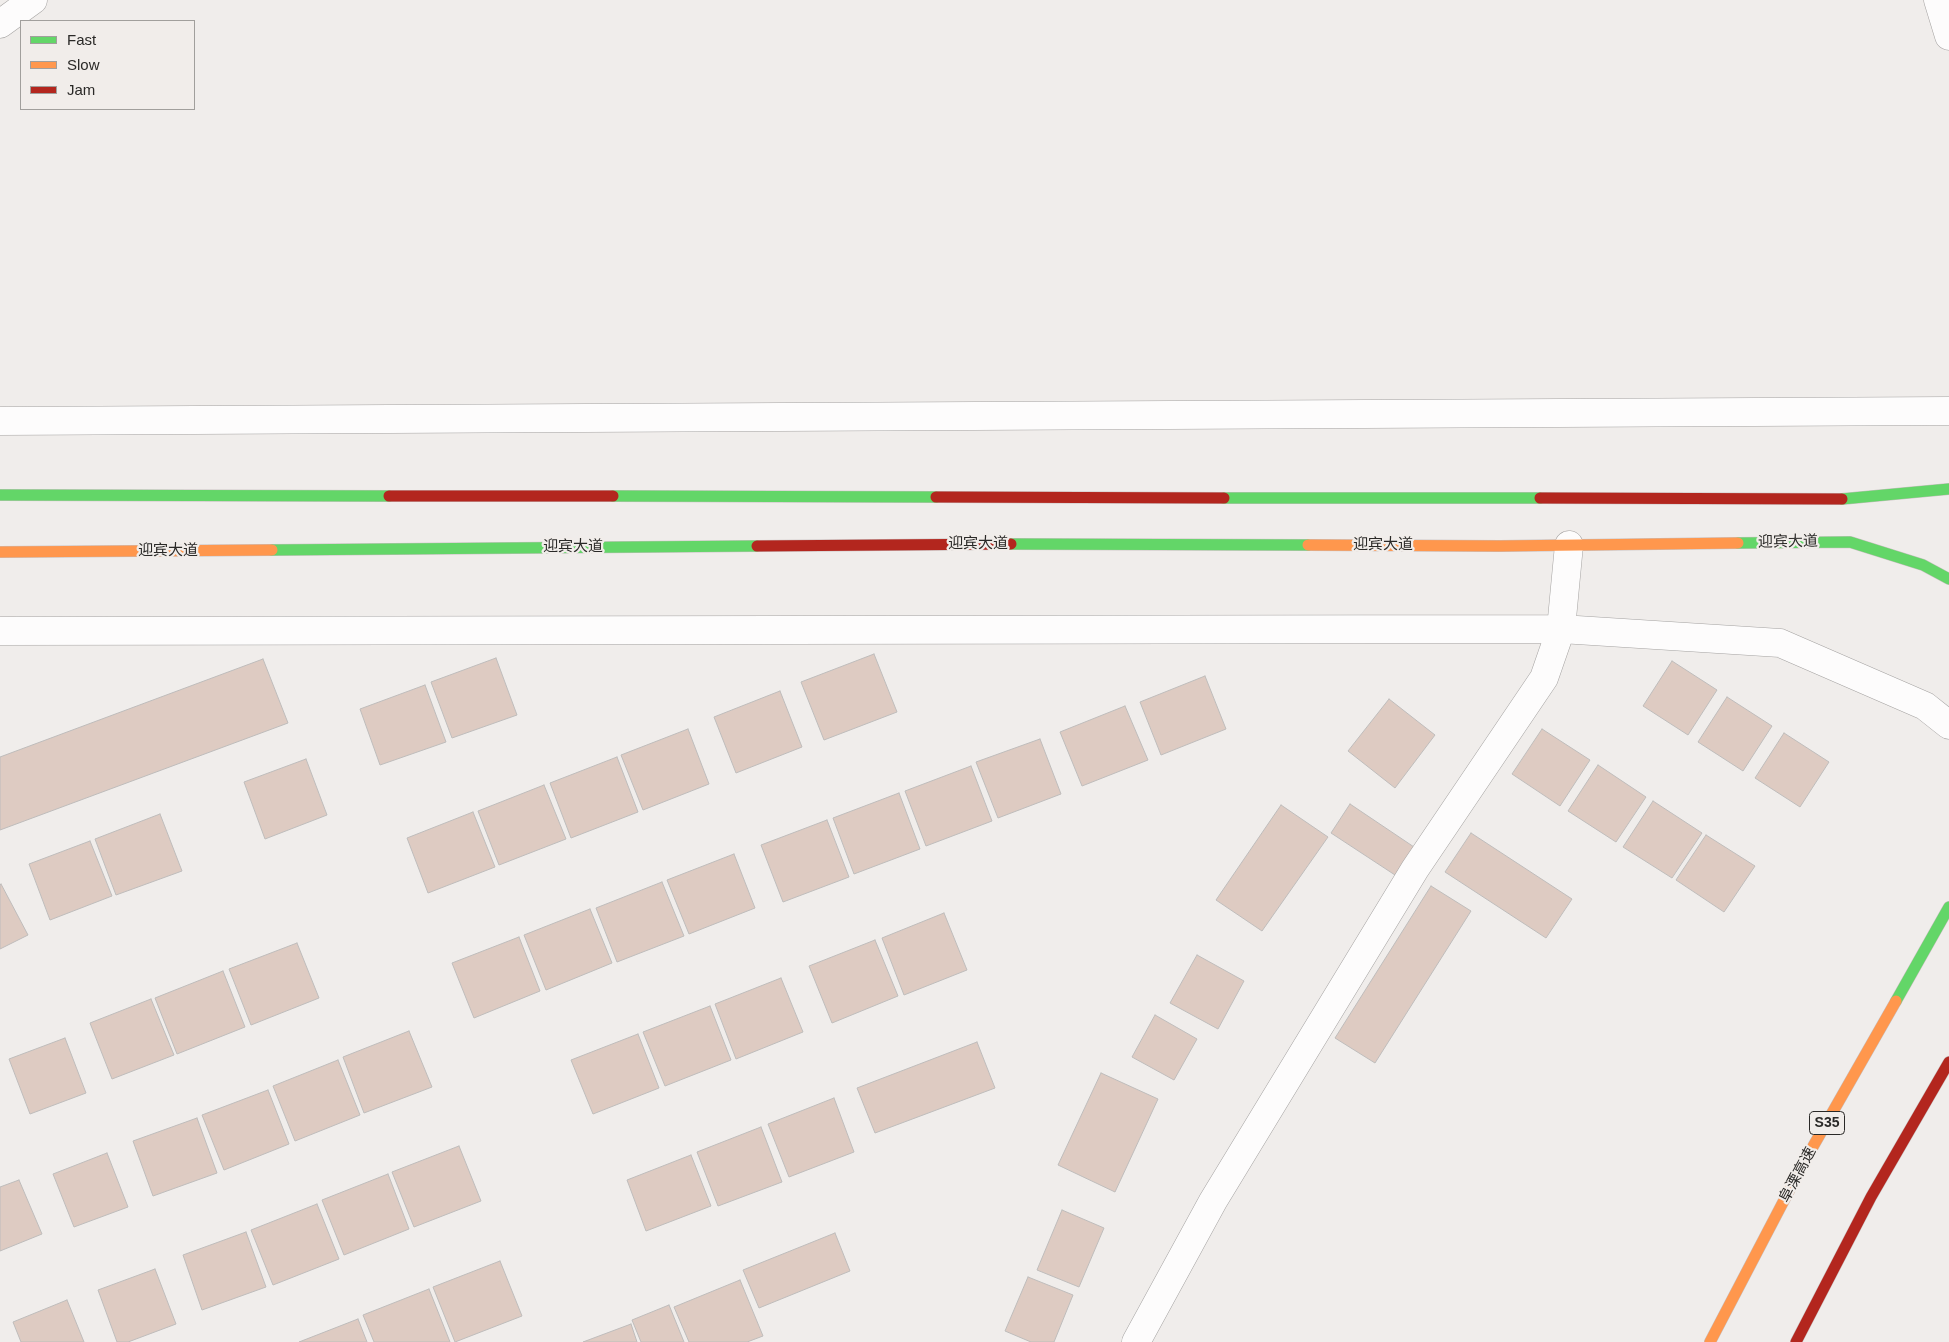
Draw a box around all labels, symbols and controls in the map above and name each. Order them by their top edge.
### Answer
legend [20,20,195,110]
text: Fast [67,31,96,48]
text: Slow [67,56,100,73]
text: Jam [67,81,95,98]
street label: 迎宾大道 [1758,532,1818,552]
street label: 迎宾大道 [948,535,1008,553]
street label: 迎宾大道 [1353,536,1413,554]
street label: 迎宾大道 [543,538,603,556]
street label: 迎宾大道 [138,542,198,560]
road number: S35 [1810,1112,1844,1134]
street label: 阜溧高速 [1776,1144,1820,1206]

